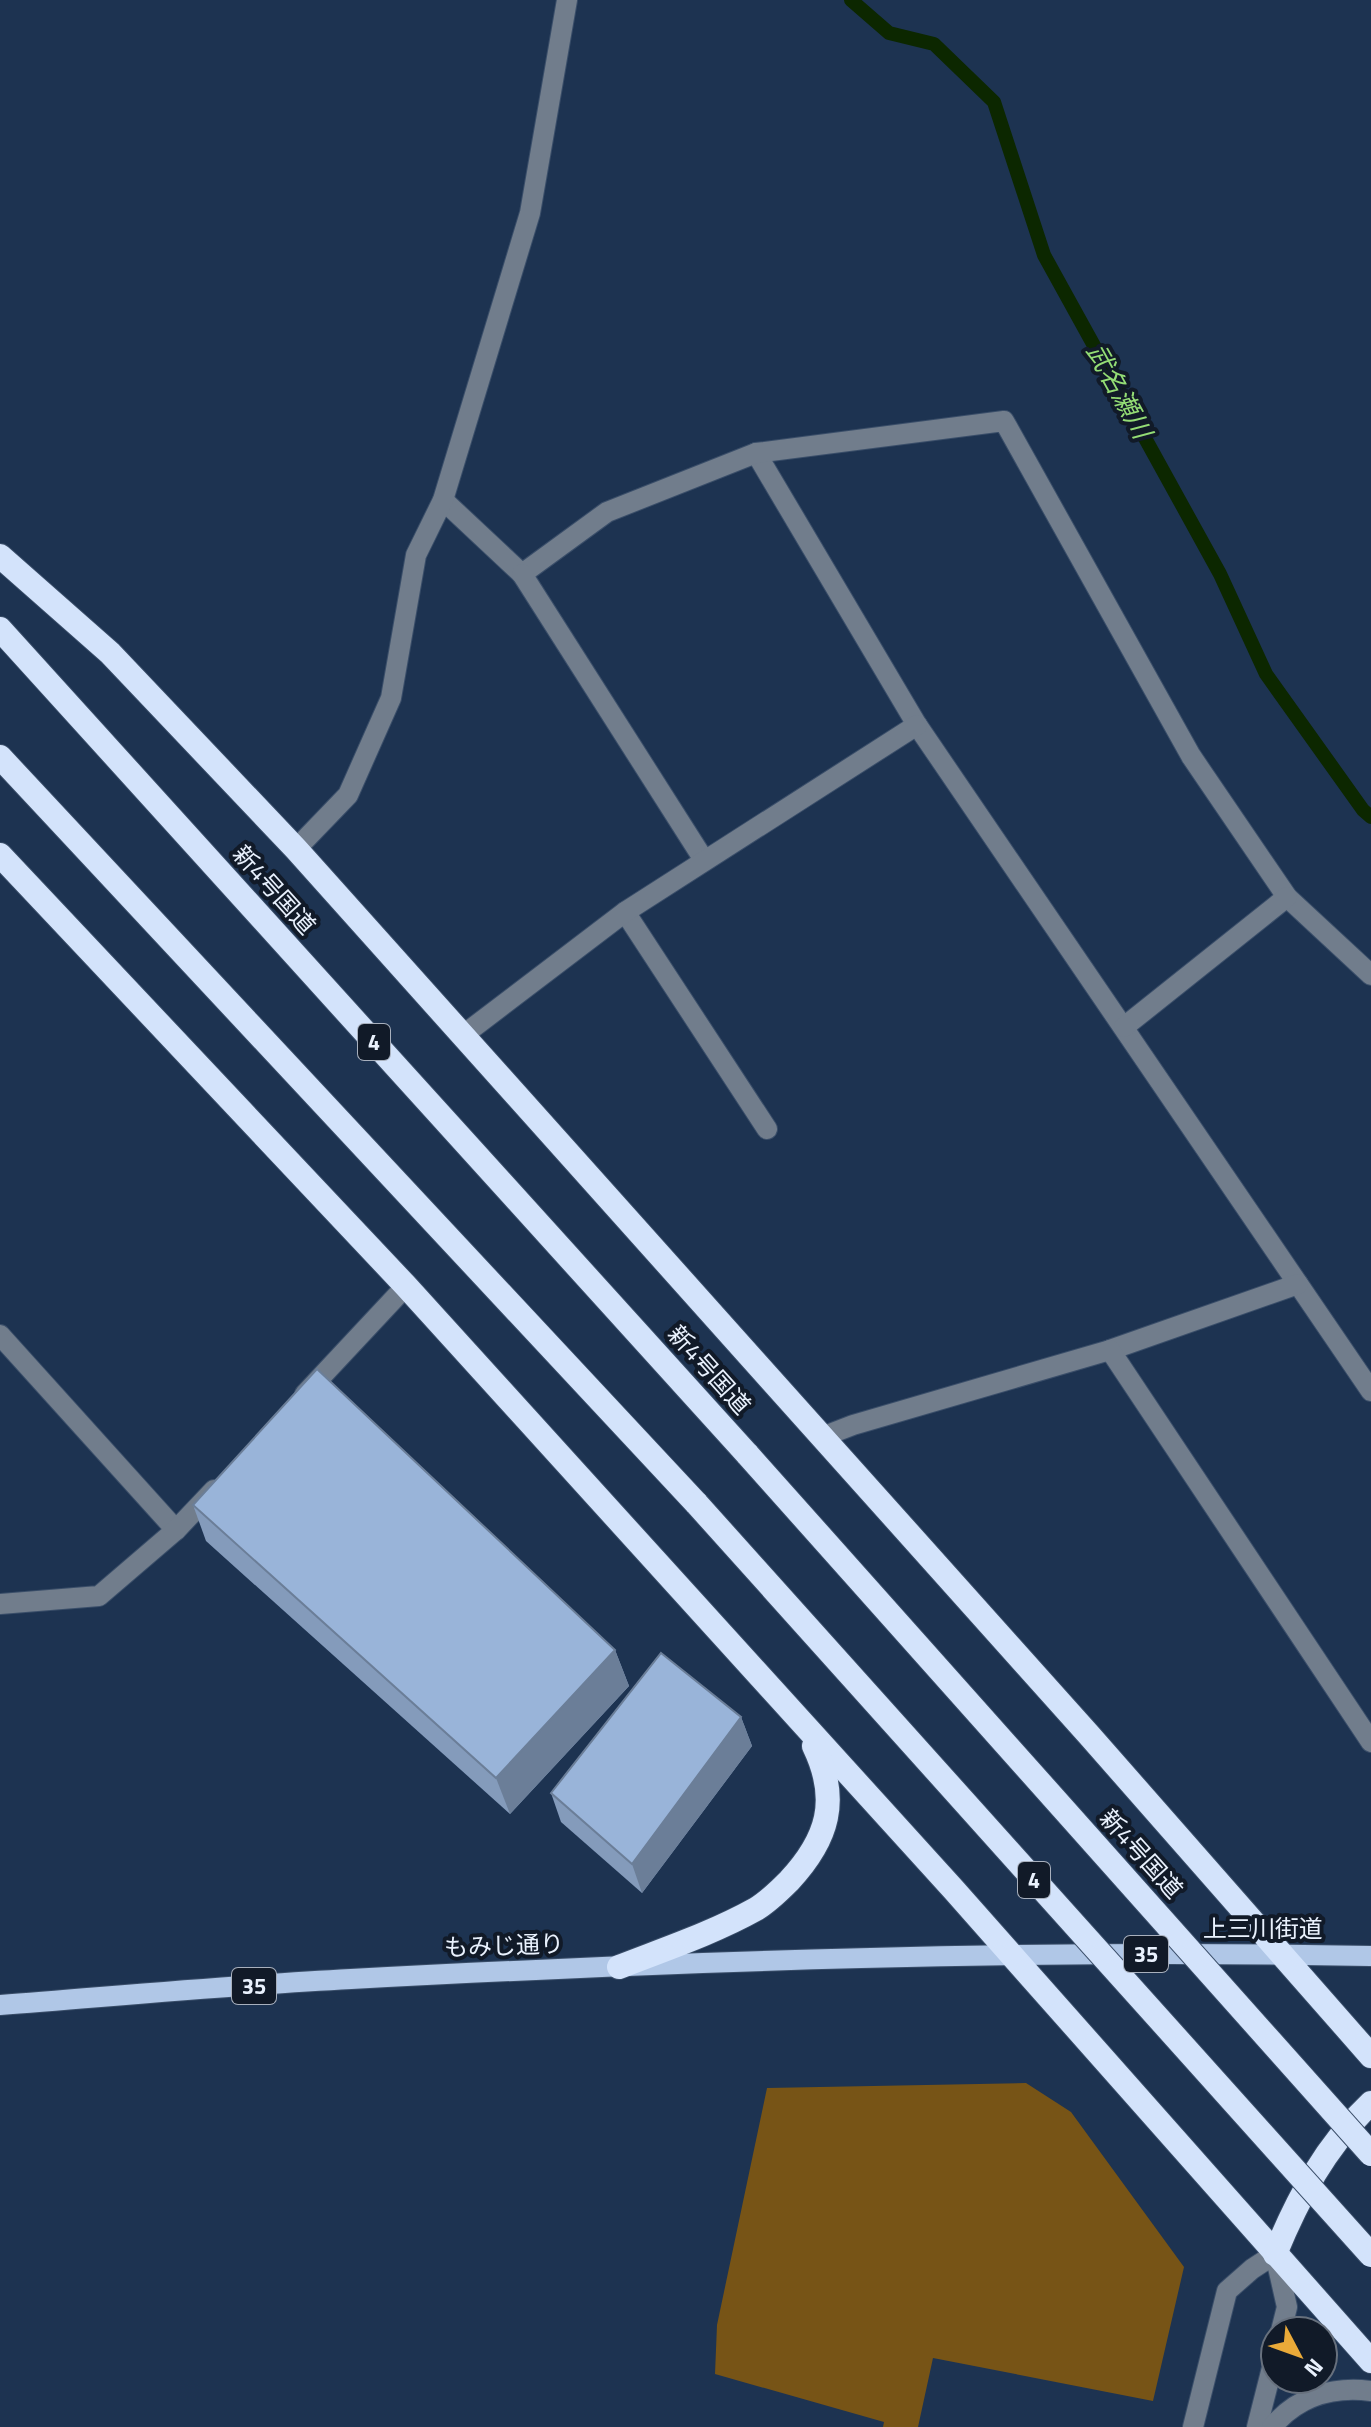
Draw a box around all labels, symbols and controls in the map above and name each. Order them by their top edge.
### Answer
water label: 武名瀬川 [1077,336,1163,448]
street label: 新4号国道 [225,837,325,942]
road number: 4 [358,1024,390,1060]
street label: 新4号国道 [660,1317,760,1422]
street label: 新4号国道 [1092,1801,1192,1906]
road number: 4 [1018,1862,1050,1898]
street label: 上三川街道 [1203,1910,1323,1946]
street label: もみじ通り [443,1925,565,1965]
road number: 35 [1124,1936,1168,1972]
road number: 35 [232,1968,276,2004]
north arrow [1259,2315,1339,2395]
text: N [1296,2351,1332,2385]

